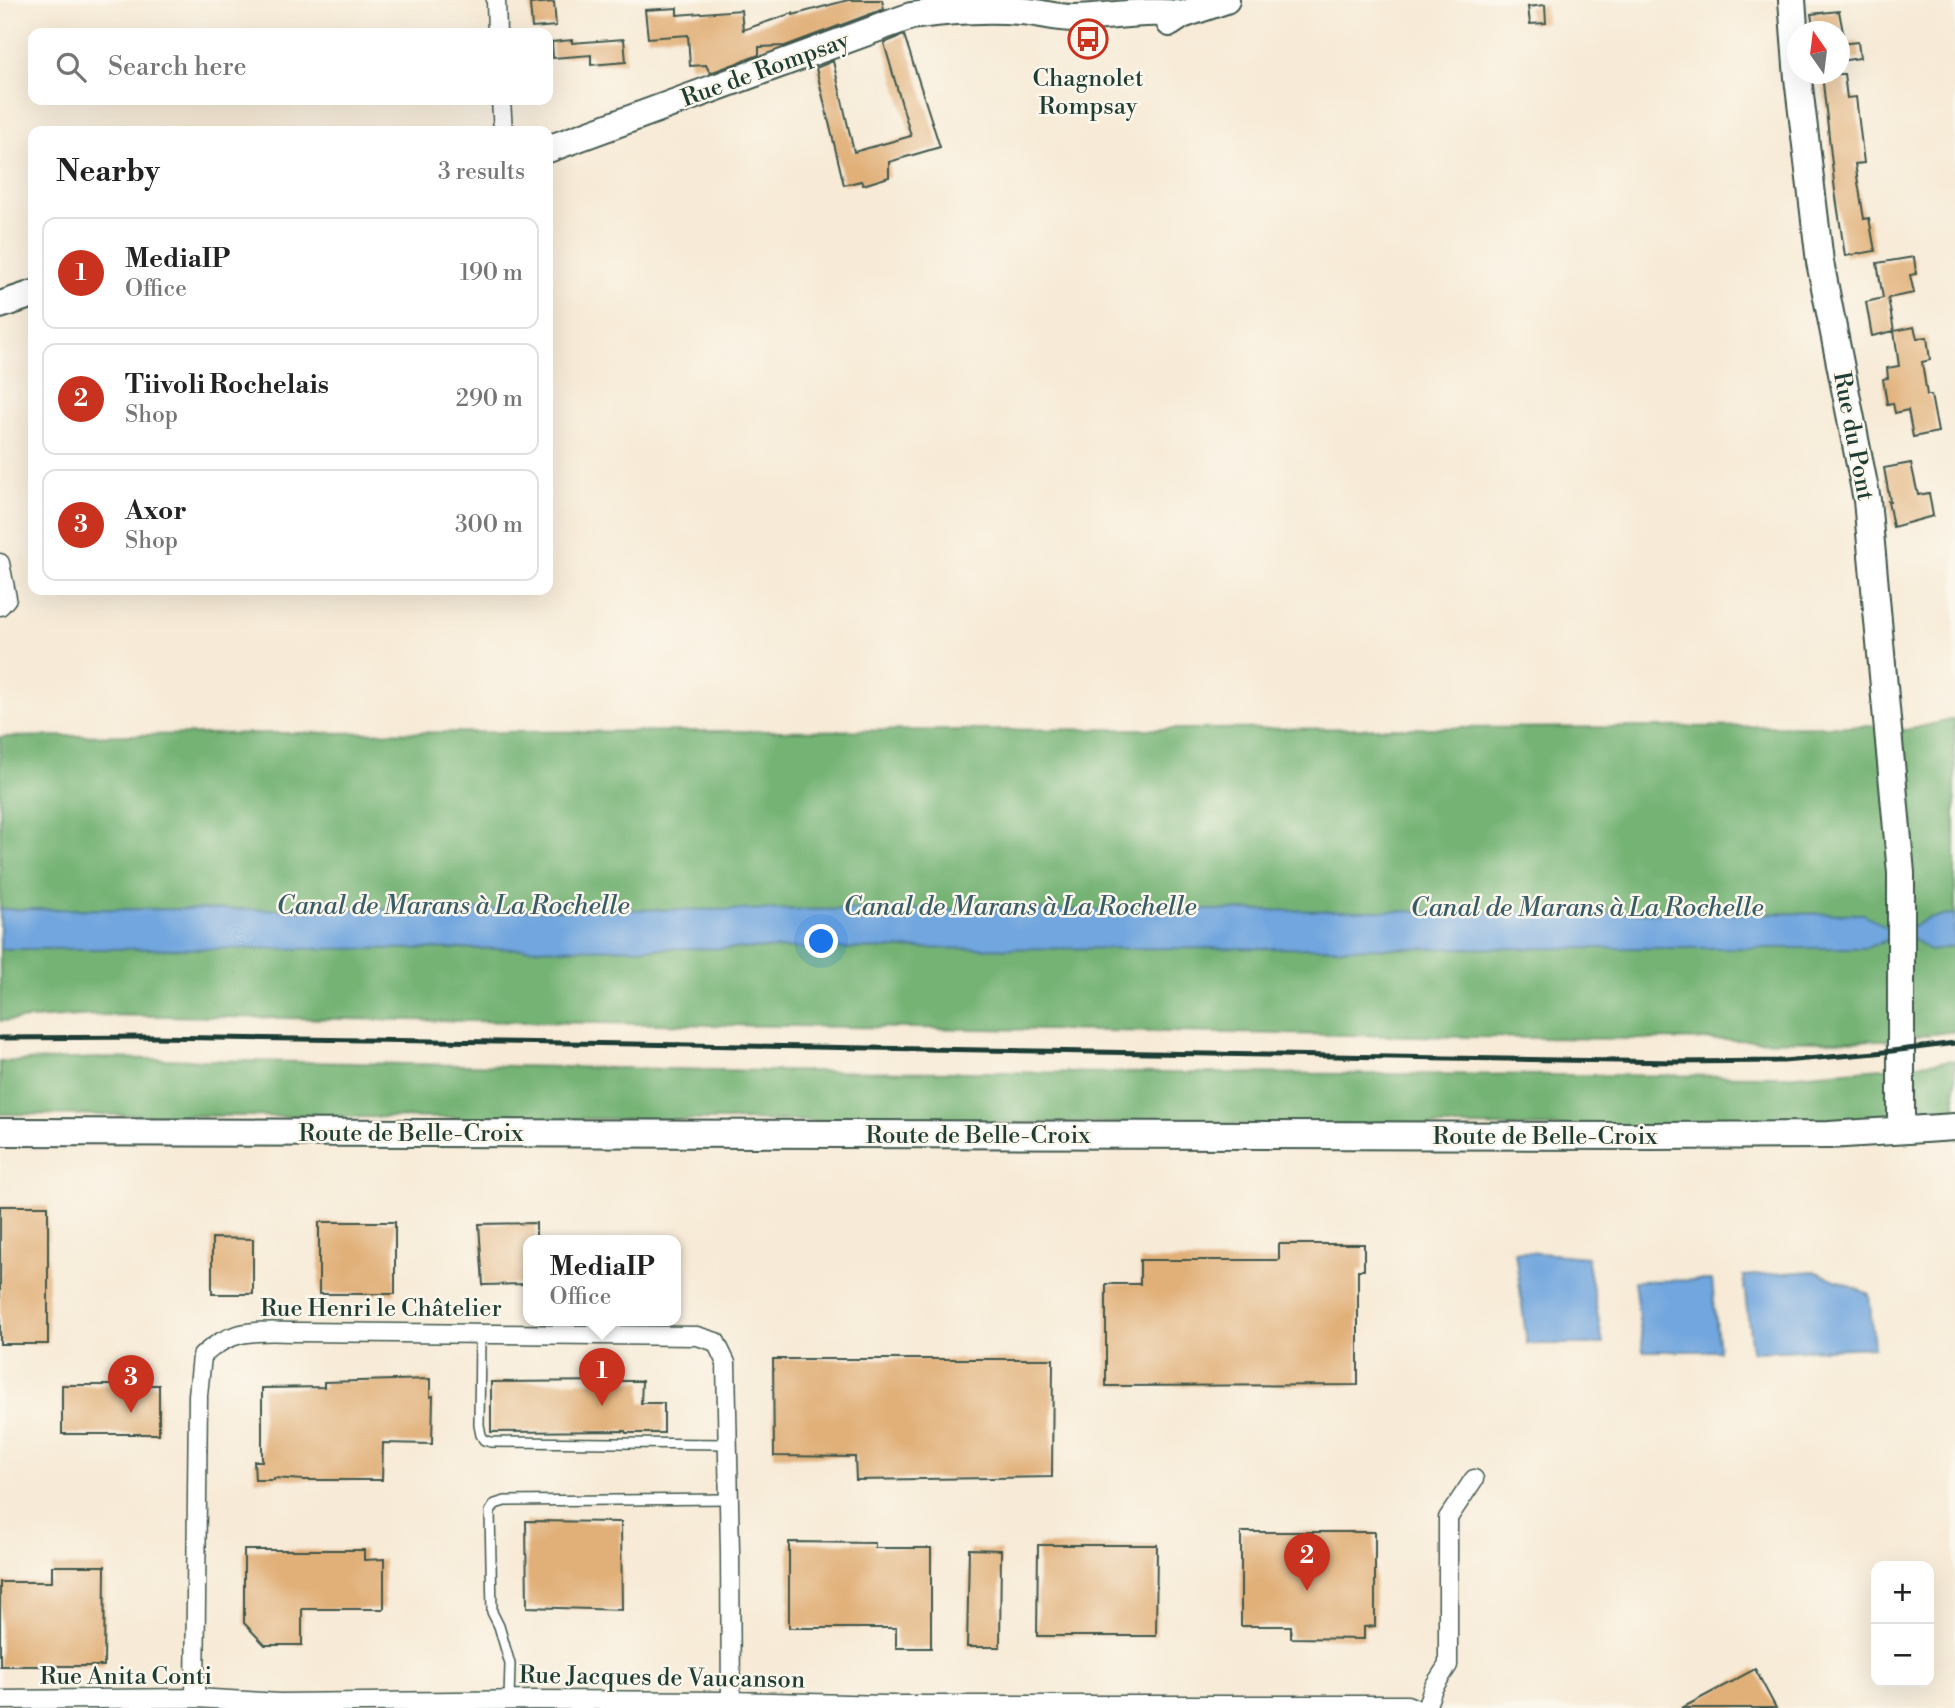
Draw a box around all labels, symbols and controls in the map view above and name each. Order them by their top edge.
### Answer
bus stop icon: Chagnolet Rompsay [1067,18,1109,60]
north arrow [1787,21,1850,84]
street label: Rue de Rompsay [677,25,854,114]
search box [28,28,553,105]
icon: search [52,48,90,86]
text: Search here [108,51,247,83]
place label: Chagnolet Rompsay [1033,64,1144,122]
text: Nearby [56,153,160,191]
text: 3 results [438,158,525,186]
text: MediaIP [125,243,230,275]
text: 1 [75,259,87,287]
text: 190 m [460,259,523,287]
text: Office [125,275,187,303]
text: Tiivoli Rochelais [125,369,329,401]
street label: Rue du Pont [1826,369,1880,504]
text: 2 [74,385,88,413]
text: 290 m [456,385,523,413]
text: Shop [125,401,178,429]
text: Axor [125,495,187,527]
text: 3 [74,511,88,539]
text: 300 m [455,511,523,539]
text: Shop [125,527,178,555]
water label: Canal de Marans à La Rochelle [276,890,630,922]
water label: Canal de Marans à La Rochelle [843,891,1197,923]
water label: Canal de Marans à La Rochelle [1410,892,1764,924]
your location [804,924,838,958]
street label: Route de Belle-Croix [298,1119,524,1149]
street label: Route de Belle-Croix [865,1121,1091,1151]
street label: Route de Belle-Croix [1432,1122,1658,1152]
popup [523,1235,681,1326]
text: MediaIP [549,1251,655,1283]
text: Office [549,1283,611,1311]
street label: Rue Henri le Châtelier [260,1294,502,1324]
pin: 1 [579,1348,625,1406]
pin: 3 [108,1355,154,1413]
pin: 2 [1284,1533,1330,1591]
map controls [1871,1561,1934,1687]
button: + [1871,1561,1934,1624]
button: − [1871,1624,1934,1687]
street label: Rue Jacques de Vaucanson [519,1661,805,1695]
street label: Rue Anita Conti [40,1662,212,1692]

